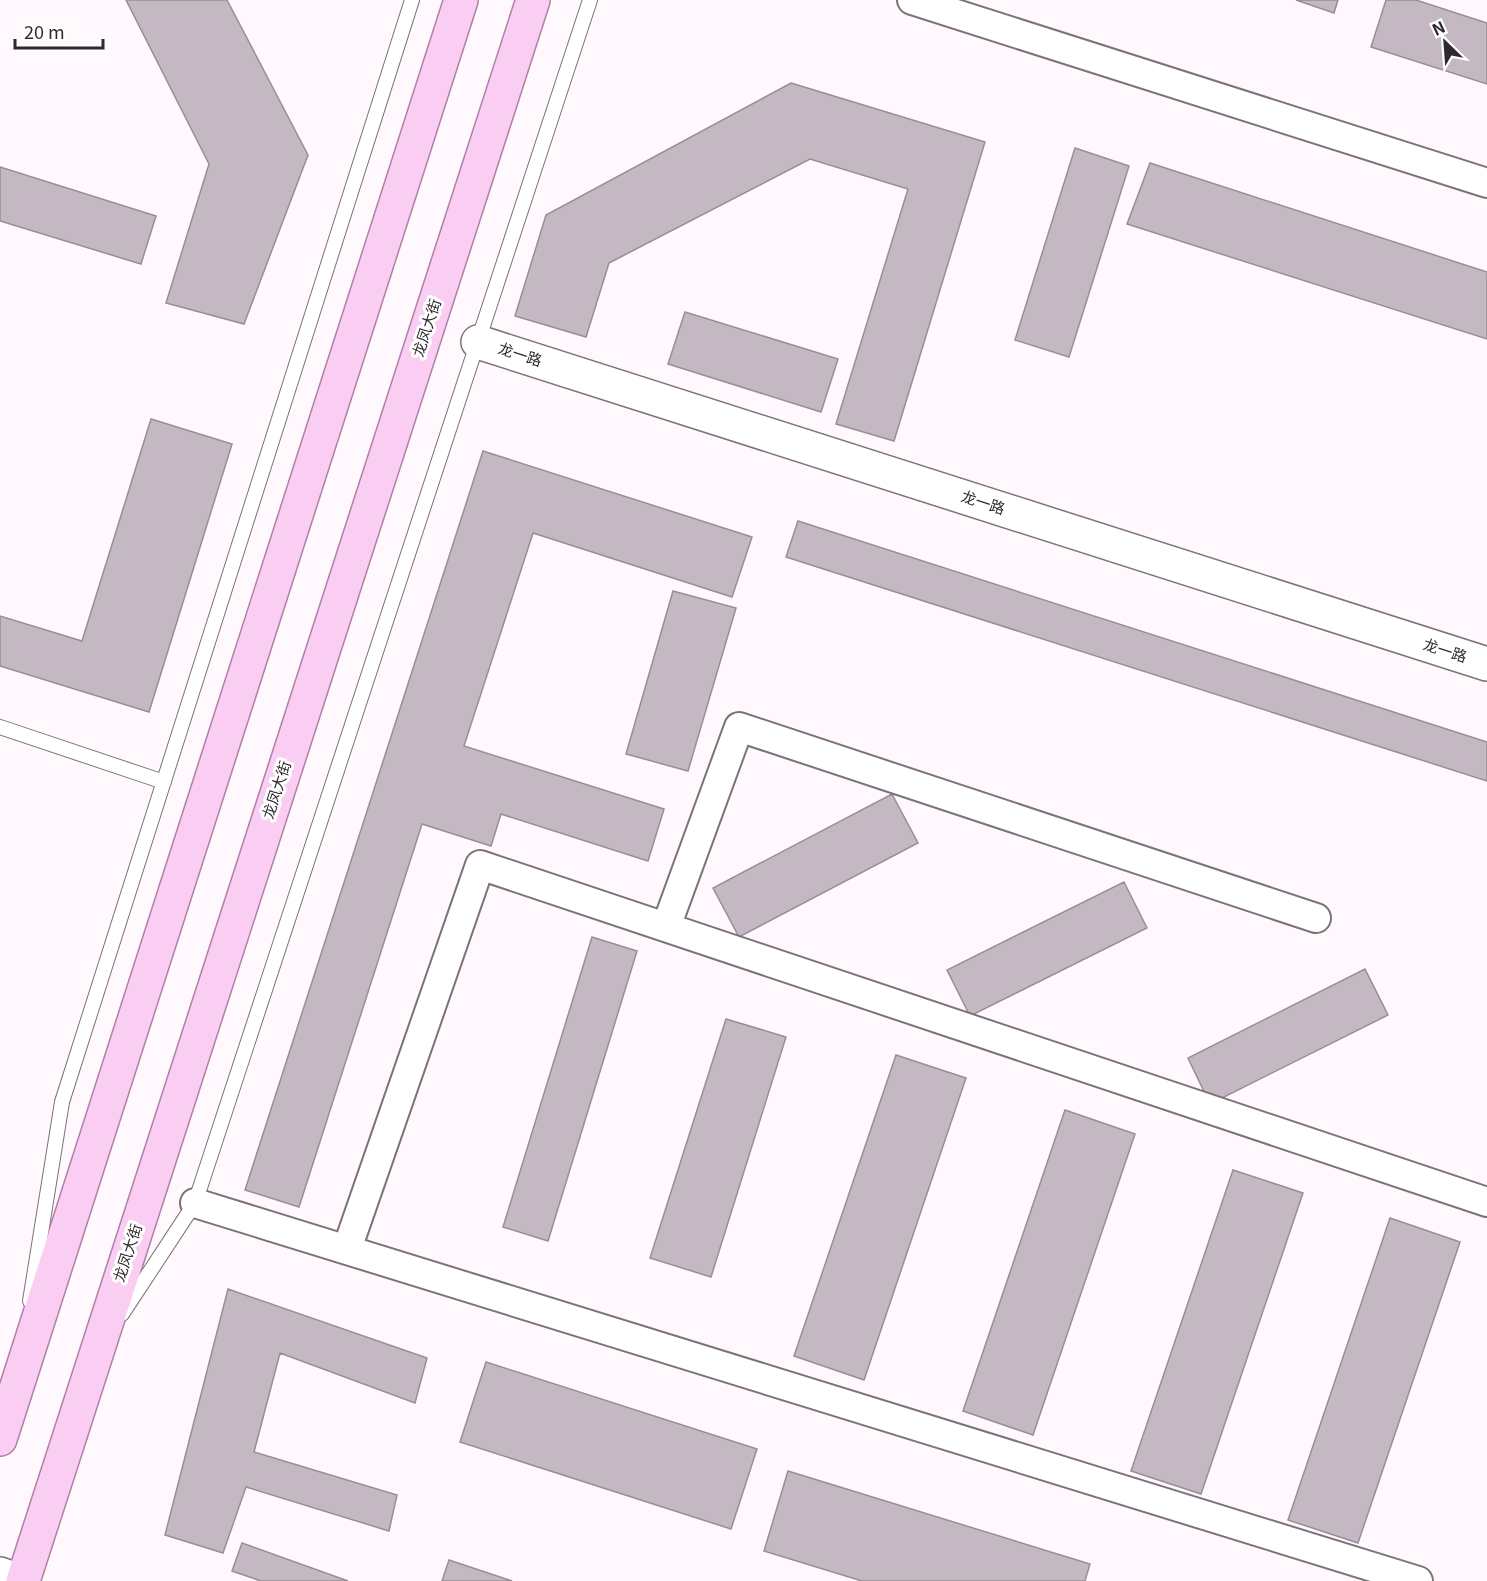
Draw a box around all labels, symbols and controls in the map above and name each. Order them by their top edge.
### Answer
scale bar [15,12,104,50]
north arrow [1415,12,1475,72]
text: N [1428,14,1449,41]
text: 20 m [24,18,65,44]
street label: 龙凤大街 [406,296,445,359]
street label: 龙一路 [496,337,545,371]
street label: 龙一路 [959,485,1008,519]
street label: 龙一路 [1421,633,1470,667]
street label: 龙凤大街 [256,758,295,821]
street label: 龙凤大街 [107,1221,146,1284]

